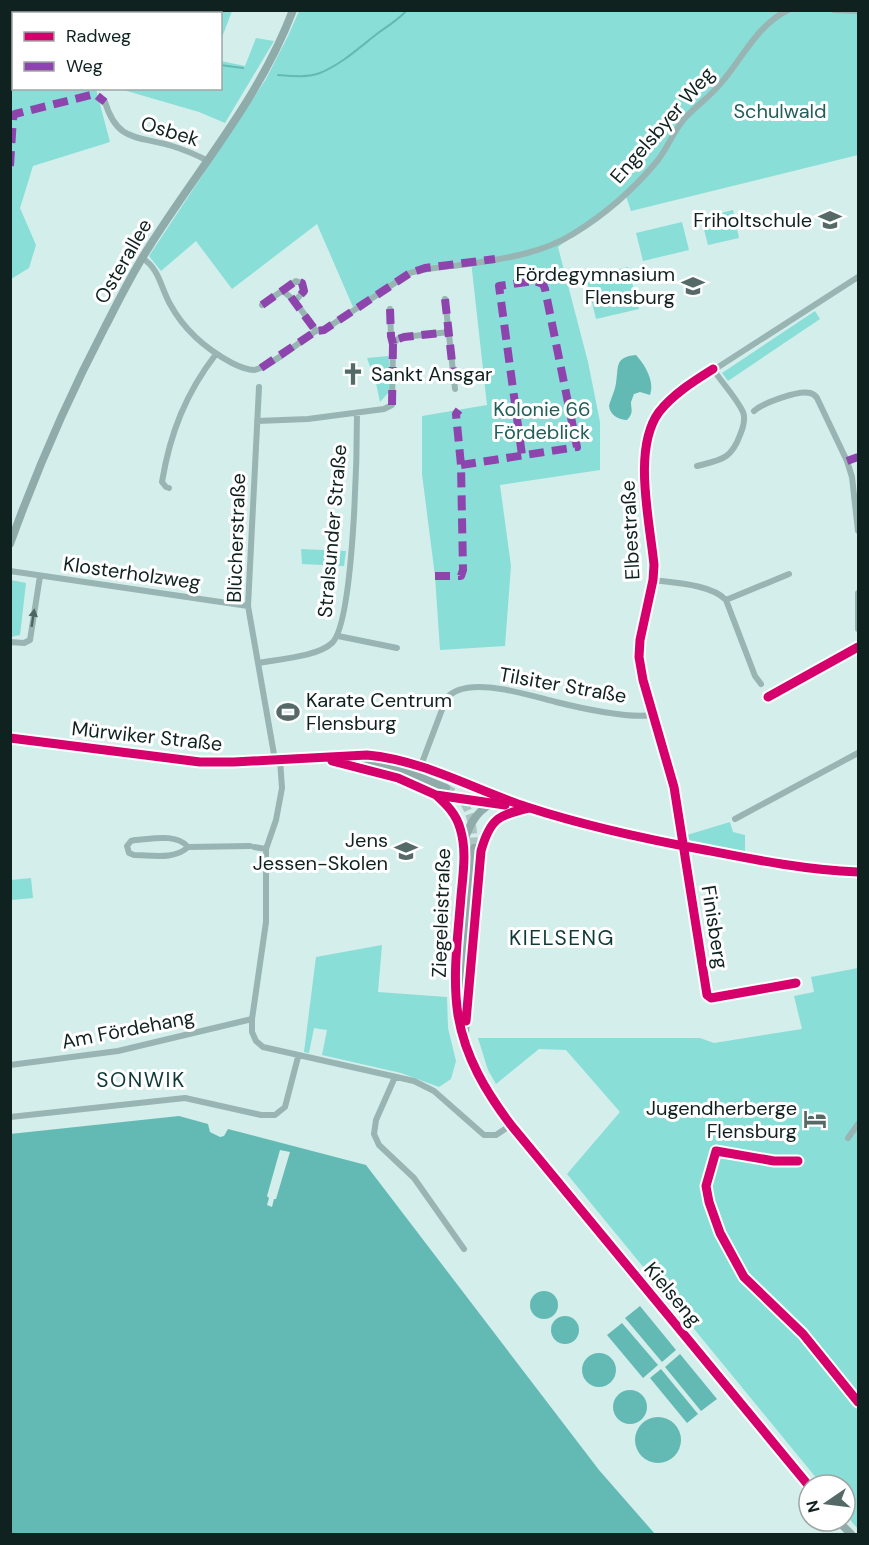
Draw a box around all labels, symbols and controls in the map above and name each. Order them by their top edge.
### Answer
legend [12,12,222,90]
text: Radweg [66,24,131,48]
text: Weg [66,54,103,78]
street label: Engelsbyer Weg [604,61,720,189]
park label: Schulwald [733,98,827,124]
street label: Osbek [138,110,202,152]
place label: Friholtschule [693,207,812,233]
school or university icon: Friholtschule [817,207,843,233]
street label: Osterallee [88,214,158,308]
place label: Fördegymnasium Flensburg [515,261,675,310]
school or university icon: Fördegymnasium Flensburg [680,273,706,299]
church icon: Sankt Ansgar [340,361,366,387]
place label: Sankt Ansgar [371,361,492,387]
park label: Kolonie 66 Fördeblick [493,396,591,445]
street label: Stralsunder Straße [311,443,353,619]
street label: Blücherstraße [221,473,251,603]
street label: Elbestraße [614,480,646,580]
street label: Klosterholzweg [62,551,202,595]
one-way arrow [29,609,38,628]
street label: Tilsiter Straße [497,661,629,709]
place label: Karate Centrum Flensburg [306,687,452,736]
sports icon: Karate Centrum Flensburg [275,699,301,725]
street label: Mürwiker Straße [70,715,224,757]
place label: Jens Jessen-Skolen [253,827,388,876]
school or university icon: Jens Jessen-Skolen [393,838,419,864]
street label: Ziegeleistraße [426,848,456,978]
street label: Finisberg [696,883,734,971]
district label: KIELSENG [509,924,615,952]
street label: Am Fördehang [60,1003,196,1055]
district label: SONWIK [96,1066,186,1094]
place label: Jugendherberge Flensburg [646,1095,797,1144]
hotel icon: Jugendherberge Flensburg [802,1106,828,1132]
street label: Kielseng [639,1256,707,1332]
north arrow [797,1473,857,1533]
text: N [801,1498,825,1515]

